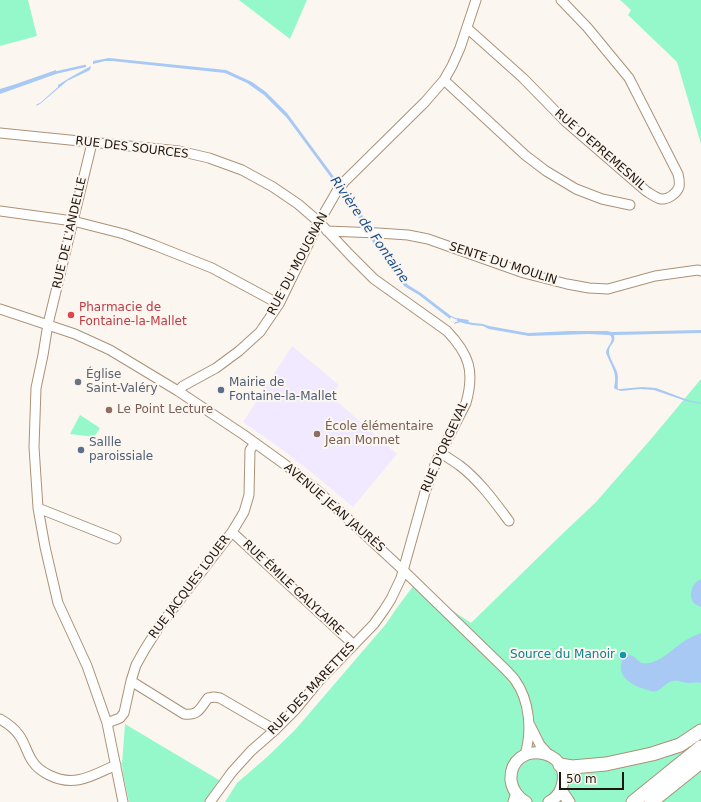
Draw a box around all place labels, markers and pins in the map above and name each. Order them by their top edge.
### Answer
place label: Pharmacie de Fontaine-la-Mallet [79,301,187,329]
marker: Pharmacie de Fontaine-la-Mallet [66,310,76,320]
place label: Église Saint-Valéry [86,368,158,396]
place label: Mairie de Fontaine-la-Mallet [229,376,337,404]
marker: Église Saint-Valéry [73,377,83,387]
marker: Mairie de Fontaine-la-Mallet [216,385,226,395]
place label: Le Point Lecture [117,403,213,417]
marker: Le Point Lecture [104,405,114,415]
place label: École élémentaire Jean Monnet [325,420,433,448]
marker: École élémentaire Jean Monnet [312,429,322,439]
place label: Sallle paroissiale [89,436,153,464]
marker: Sallle paroissiale [76,445,86,455]
place label: Source du Manoir [510,648,615,662]
marker: Source du Manoir [618,650,628,660]

